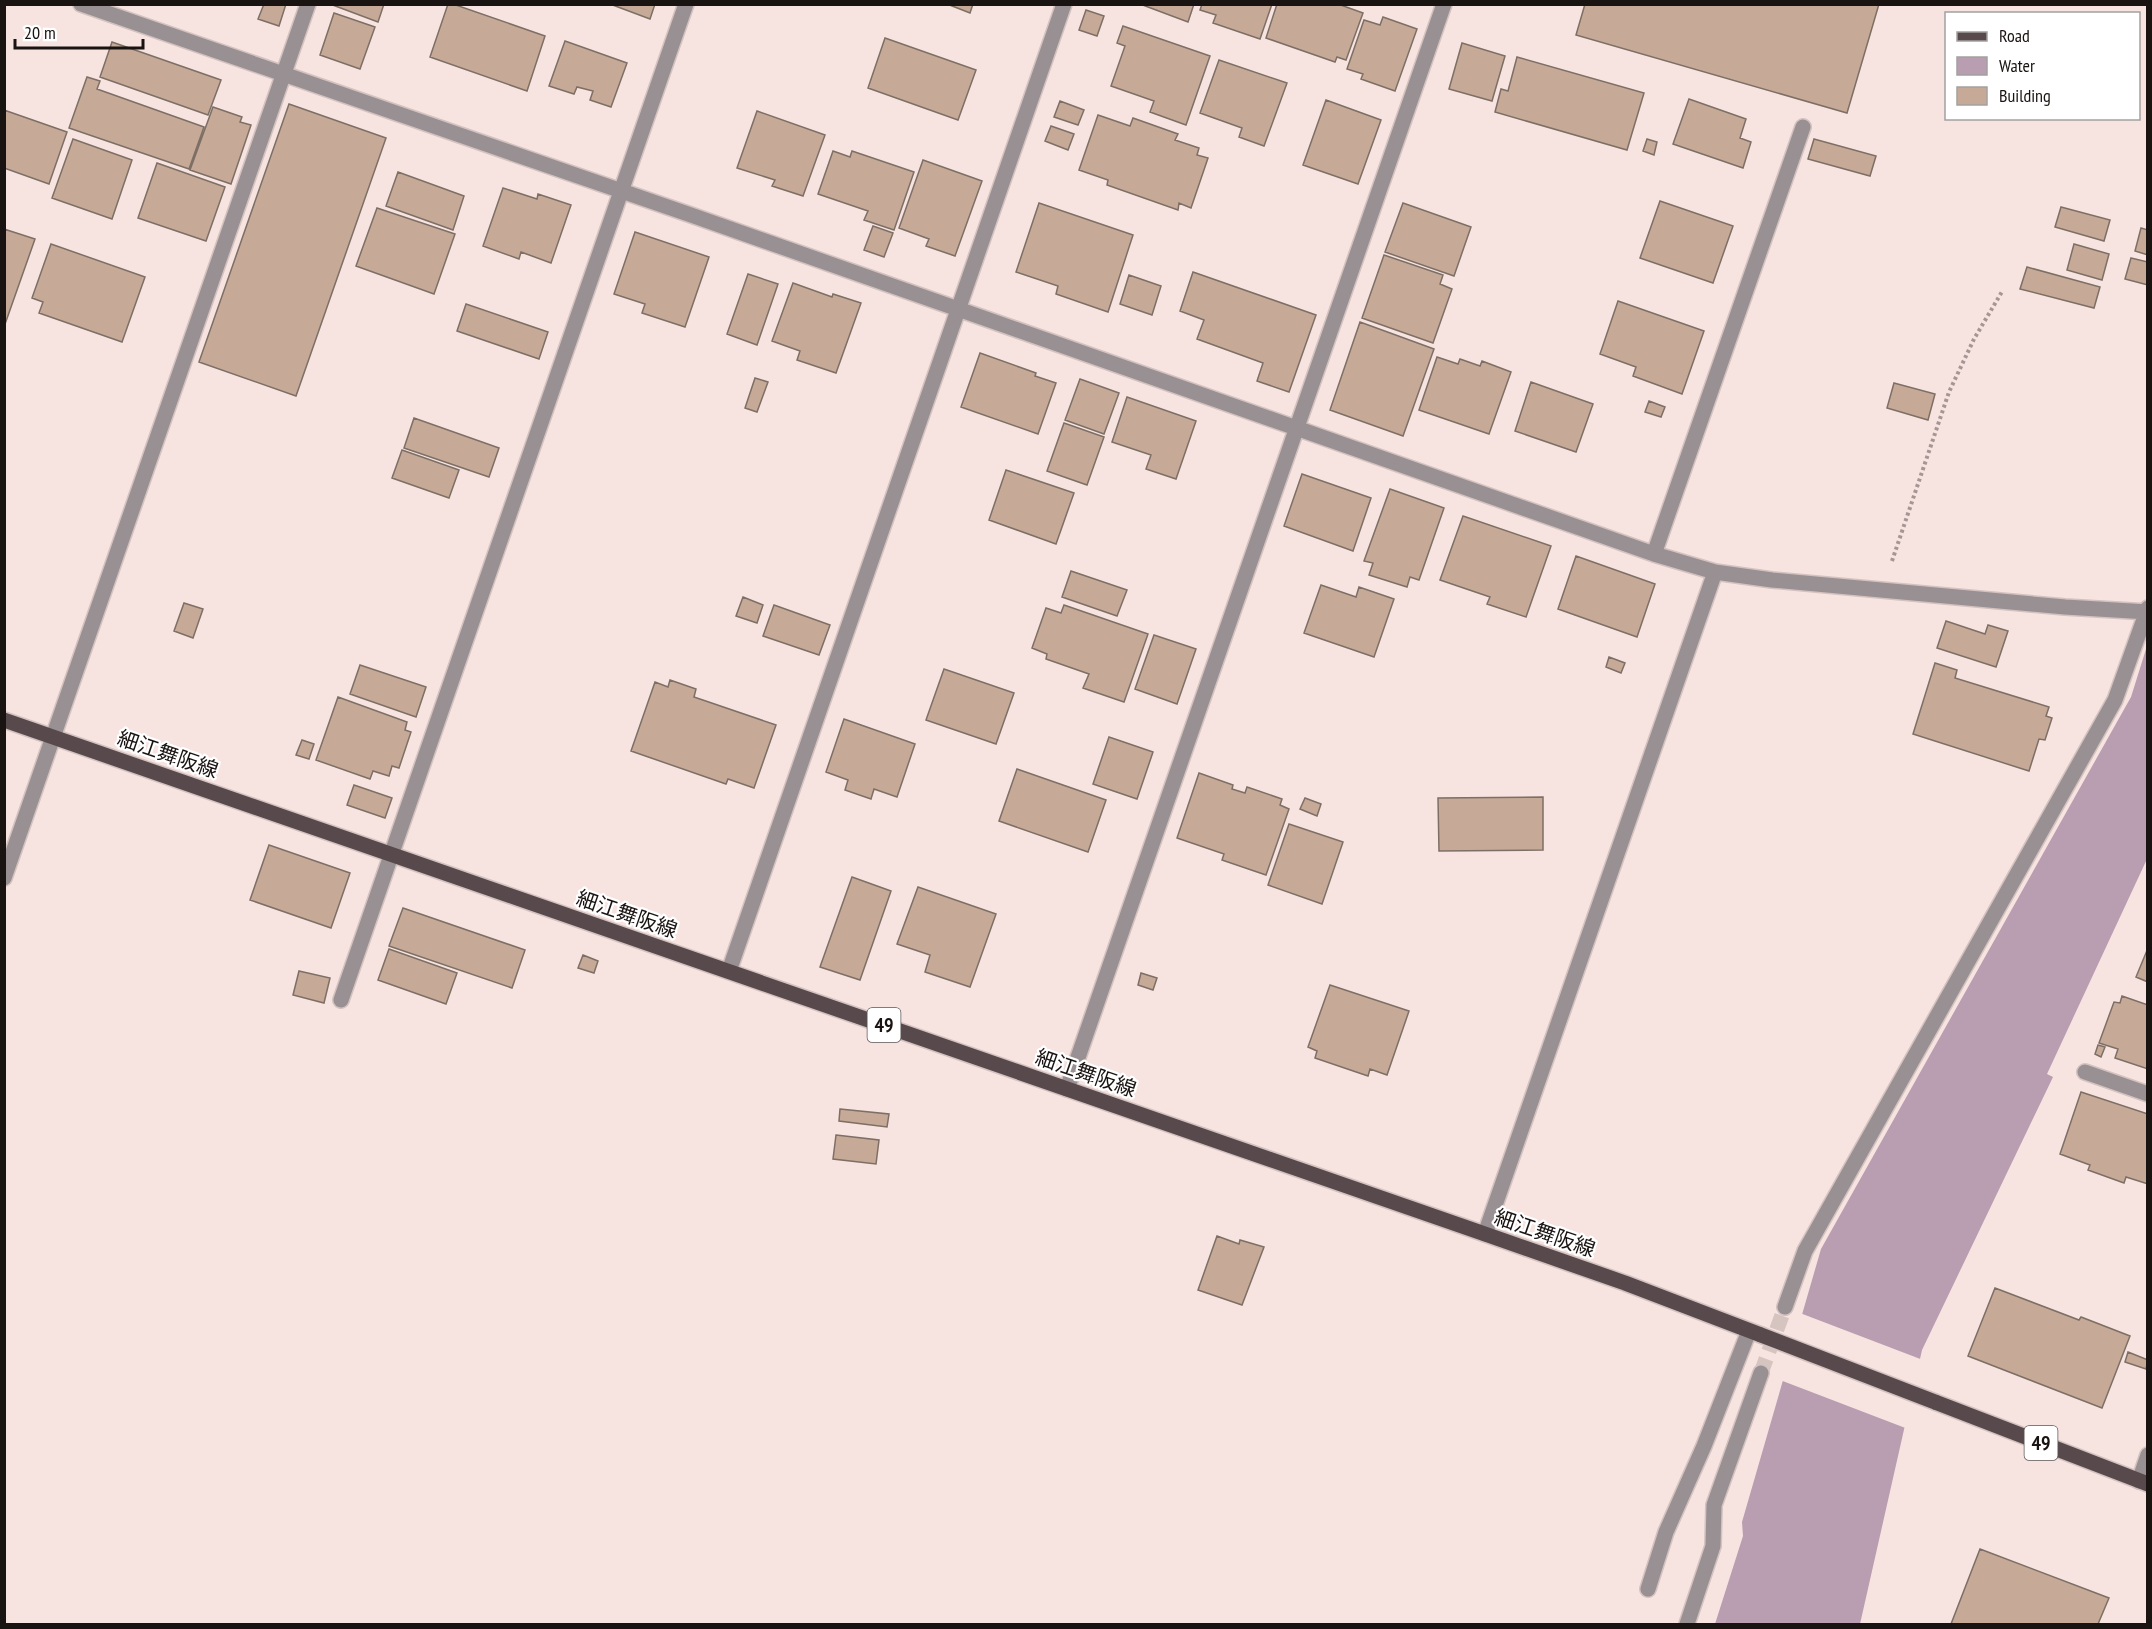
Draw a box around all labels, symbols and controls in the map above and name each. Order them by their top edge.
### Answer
scale bar [15,12,142,50]
legend [1945,12,2140,120]
text: 20 m [24,21,56,44]
text: Road [1999,24,2030,47]
text: Water [1999,54,2035,77]
text: Building [1999,84,2051,107]
street label: 細江舞阪線 [114,724,222,784]
street label: 細江舞阪線 [573,884,681,944]
road number: 49 [868,1008,900,1042]
street label: 細江舞阪線 [1032,1043,1140,1103]
street label: 細江舞阪線 [1491,1203,1599,1263]
road number: 49 [2024,1426,2058,1460]

